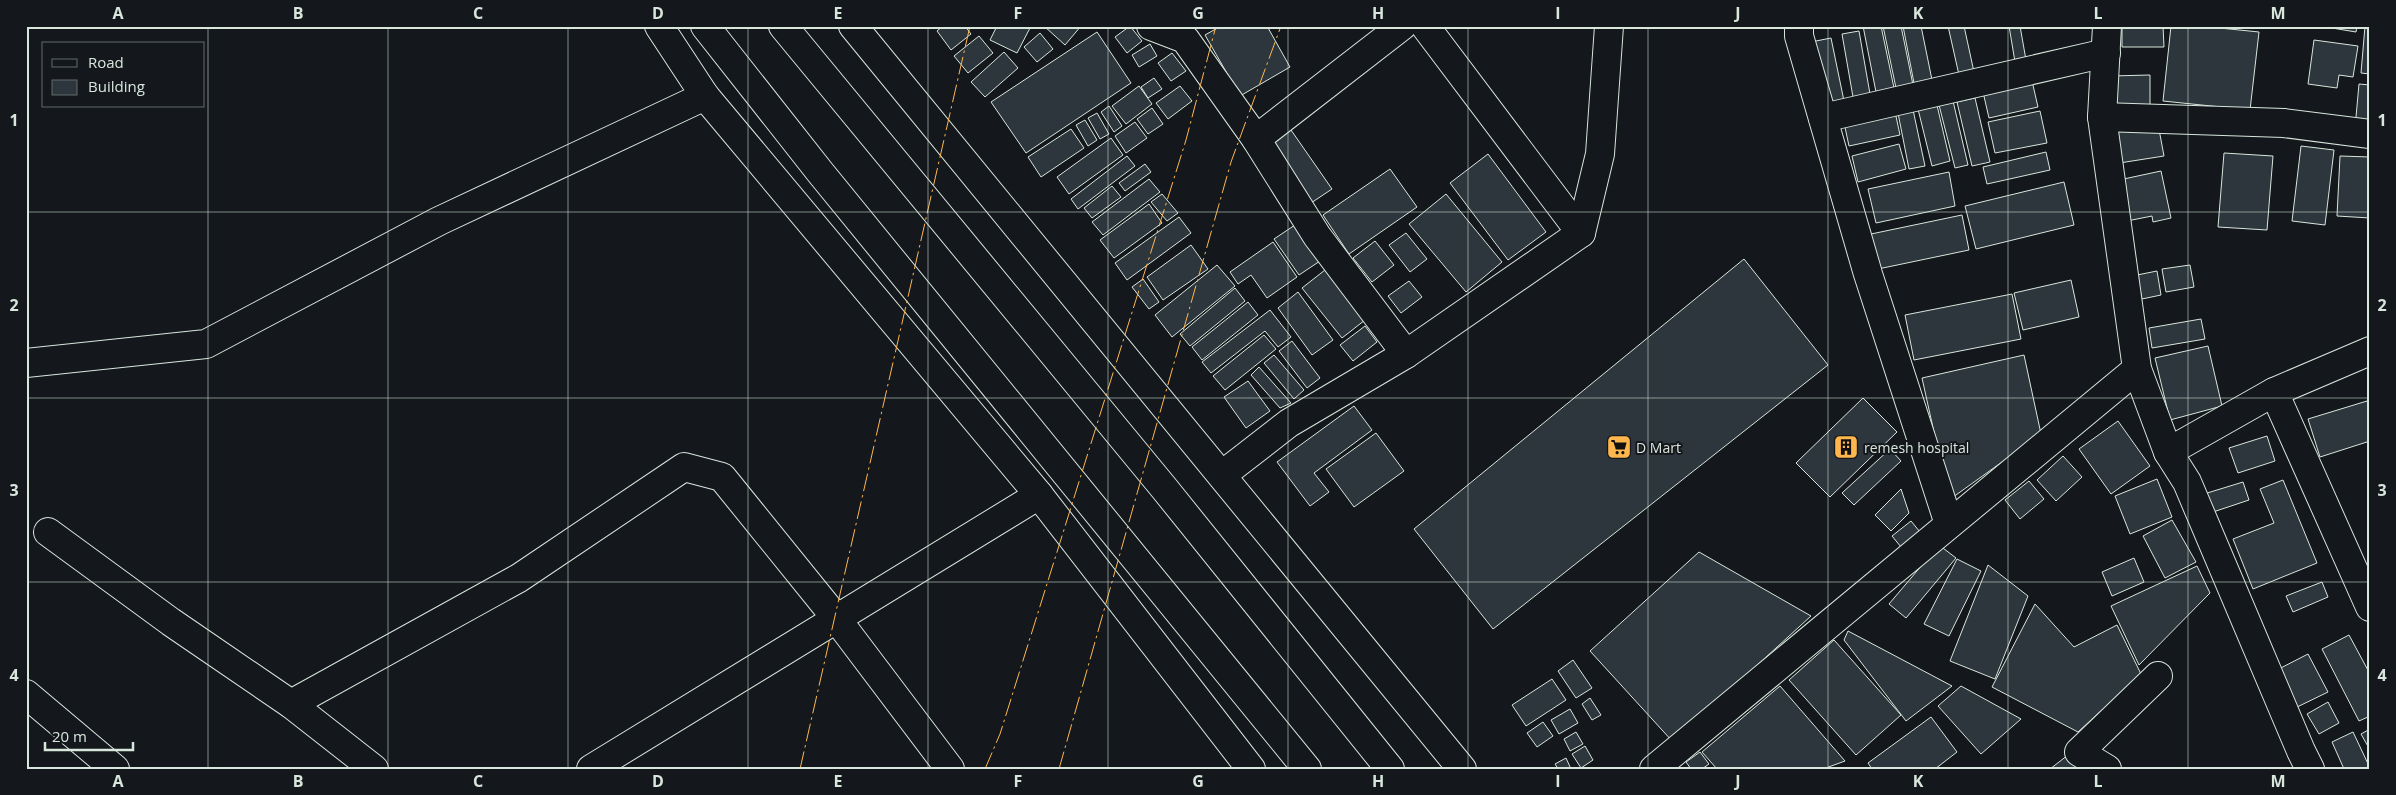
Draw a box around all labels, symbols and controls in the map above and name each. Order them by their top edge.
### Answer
text: A [112,2,124,24]
text: B [293,2,303,24]
text: C [473,2,483,24]
text: D [652,2,664,24]
text: E [834,2,843,24]
text: F [1014,2,1022,24]
text: G [1192,2,1204,24]
text: H [1372,2,1384,24]
text: I [1555,2,1561,24]
text: J [1733,2,1741,24]
text: K [1913,2,1924,24]
text: L [2093,2,2103,24]
text: M [2270,2,2286,24]
legend [42,42,205,108]
text: Road [88,52,124,72]
text: Building [88,76,145,96]
text: 1 [9,109,19,131]
text: 1 [2377,109,2387,131]
text: 2 [9,294,19,316]
text: 2 [2377,294,2387,316]
supermarket icon: D Mart [1606,434,1632,460]
building icon: remesh hospital [1833,434,1859,460]
place label: D Mart [1636,438,1681,457]
place label: remesh hospital [1864,438,1969,457]
text: 3 [9,479,19,501]
text: 3 [2377,479,2387,501]
text: 4 [9,664,19,686]
text: 4 [2377,664,2387,686]
scale bar [45,720,132,752]
text: 20 m [52,726,87,746]
text: A [112,770,124,792]
text: B [293,770,303,792]
text: C [473,770,483,792]
text: D [652,770,664,792]
text: E [834,770,843,792]
text: F [1014,770,1022,792]
text: G [1192,770,1204,792]
text: H [1372,770,1384,792]
text: I [1555,770,1561,792]
text: J [1733,770,1741,792]
text: K [1913,770,1924,792]
text: L [2093,770,2103,792]
text: M [2270,770,2286,792]

